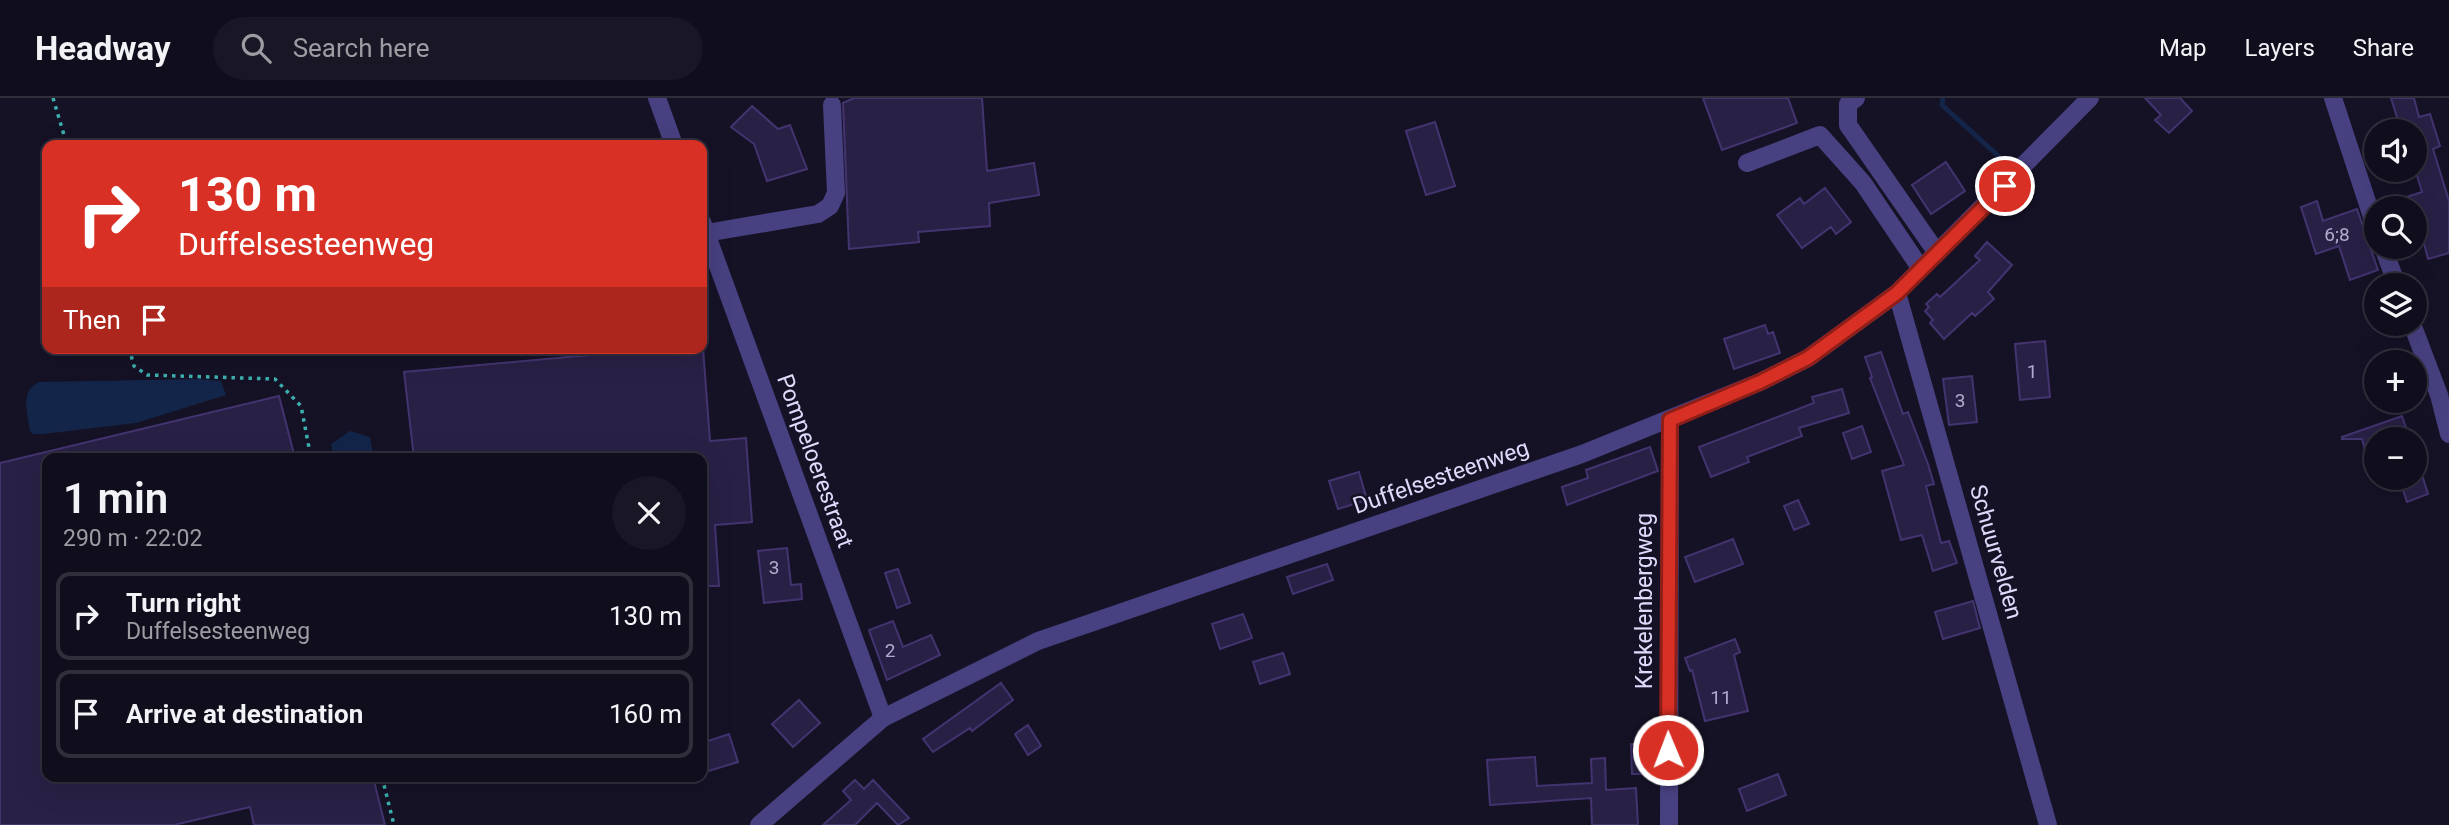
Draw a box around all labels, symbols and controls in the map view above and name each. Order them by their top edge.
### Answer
search box [213,17,703,80]
text: Headway [35,29,171,68]
icon: search [237,29,275,67]
text: Search here [293,33,429,63]
text: Map [2159,34,2207,62]
text: Layers [2245,34,2315,62]
text: Share [2353,34,2414,62]
map controls [2364,119,2427,490]
button: sound [2364,119,2427,182]
pin [1975,156,2035,216]
text: 130 m [178,166,317,223]
icon: arrive [1986,167,2024,205]
icon: right [63,168,154,259]
button: search [2364,196,2427,259]
house number: 6;8 [2324,223,2350,246]
text: Duffelsesteenweg [178,225,434,263]
button: layers [2364,273,2427,336]
icon: arrive [135,301,173,339]
text: Then [63,305,121,335]
button: + [2364,350,2427,413]
house number: 1 [2027,360,2037,383]
street label: Pompeloerestraat [771,371,859,551]
house number: 3 [1955,389,1965,412]
button: − [2364,427,2427,490]
street label: Duffelsesteenweg [1349,434,1533,520]
text: 1 min [63,474,168,523]
button: close [612,476,686,550]
street label: Schuurvelden [1964,482,2028,622]
street label: Krekelenbergweg [1631,513,1658,689]
text: 290 m · 22:02 [63,525,202,552]
house number: 3 [769,556,779,579]
text: Turn right [126,588,241,618]
icon: right [67,597,105,635]
text: 130 m [609,601,682,631]
text: Duffelsesteenweg [126,618,310,645]
house number: 2 [885,639,895,662]
house number: 11 [1710,686,1732,709]
icon: arrive [67,695,105,733]
text: Arrive at destination [126,699,363,729]
text: 160 m [609,699,682,729]
position arrow [1631,713,1705,787]

